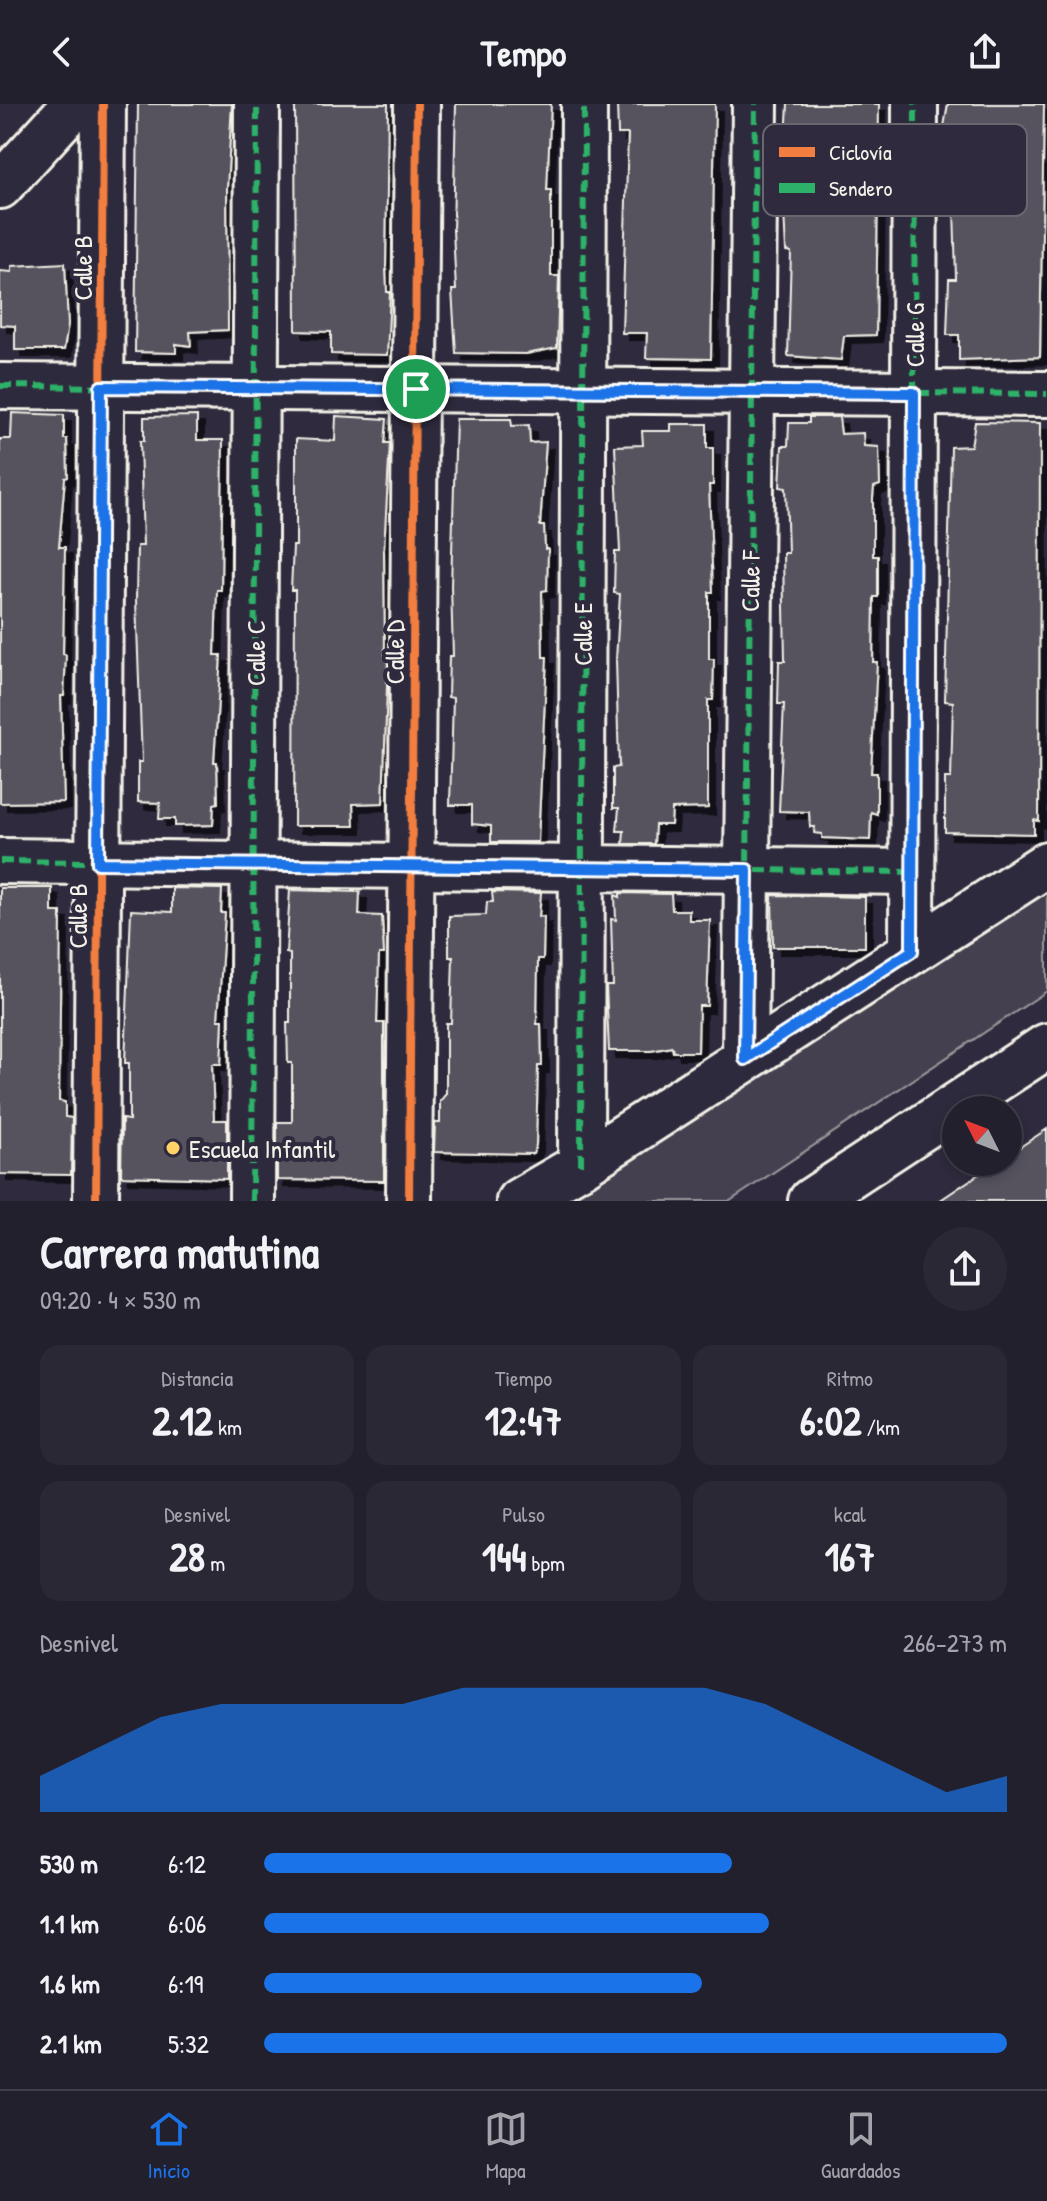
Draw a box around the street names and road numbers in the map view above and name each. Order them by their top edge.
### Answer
street label: Calle B [65,235,100,301]
street label: Calle G [897,302,932,367]
street label: Calle F [732,549,768,612]
street label: Calle E [565,602,600,666]
street label: Calle D [377,619,412,684]
street label: Calle C [238,620,273,686]
street label: Calle B [60,883,95,949]

